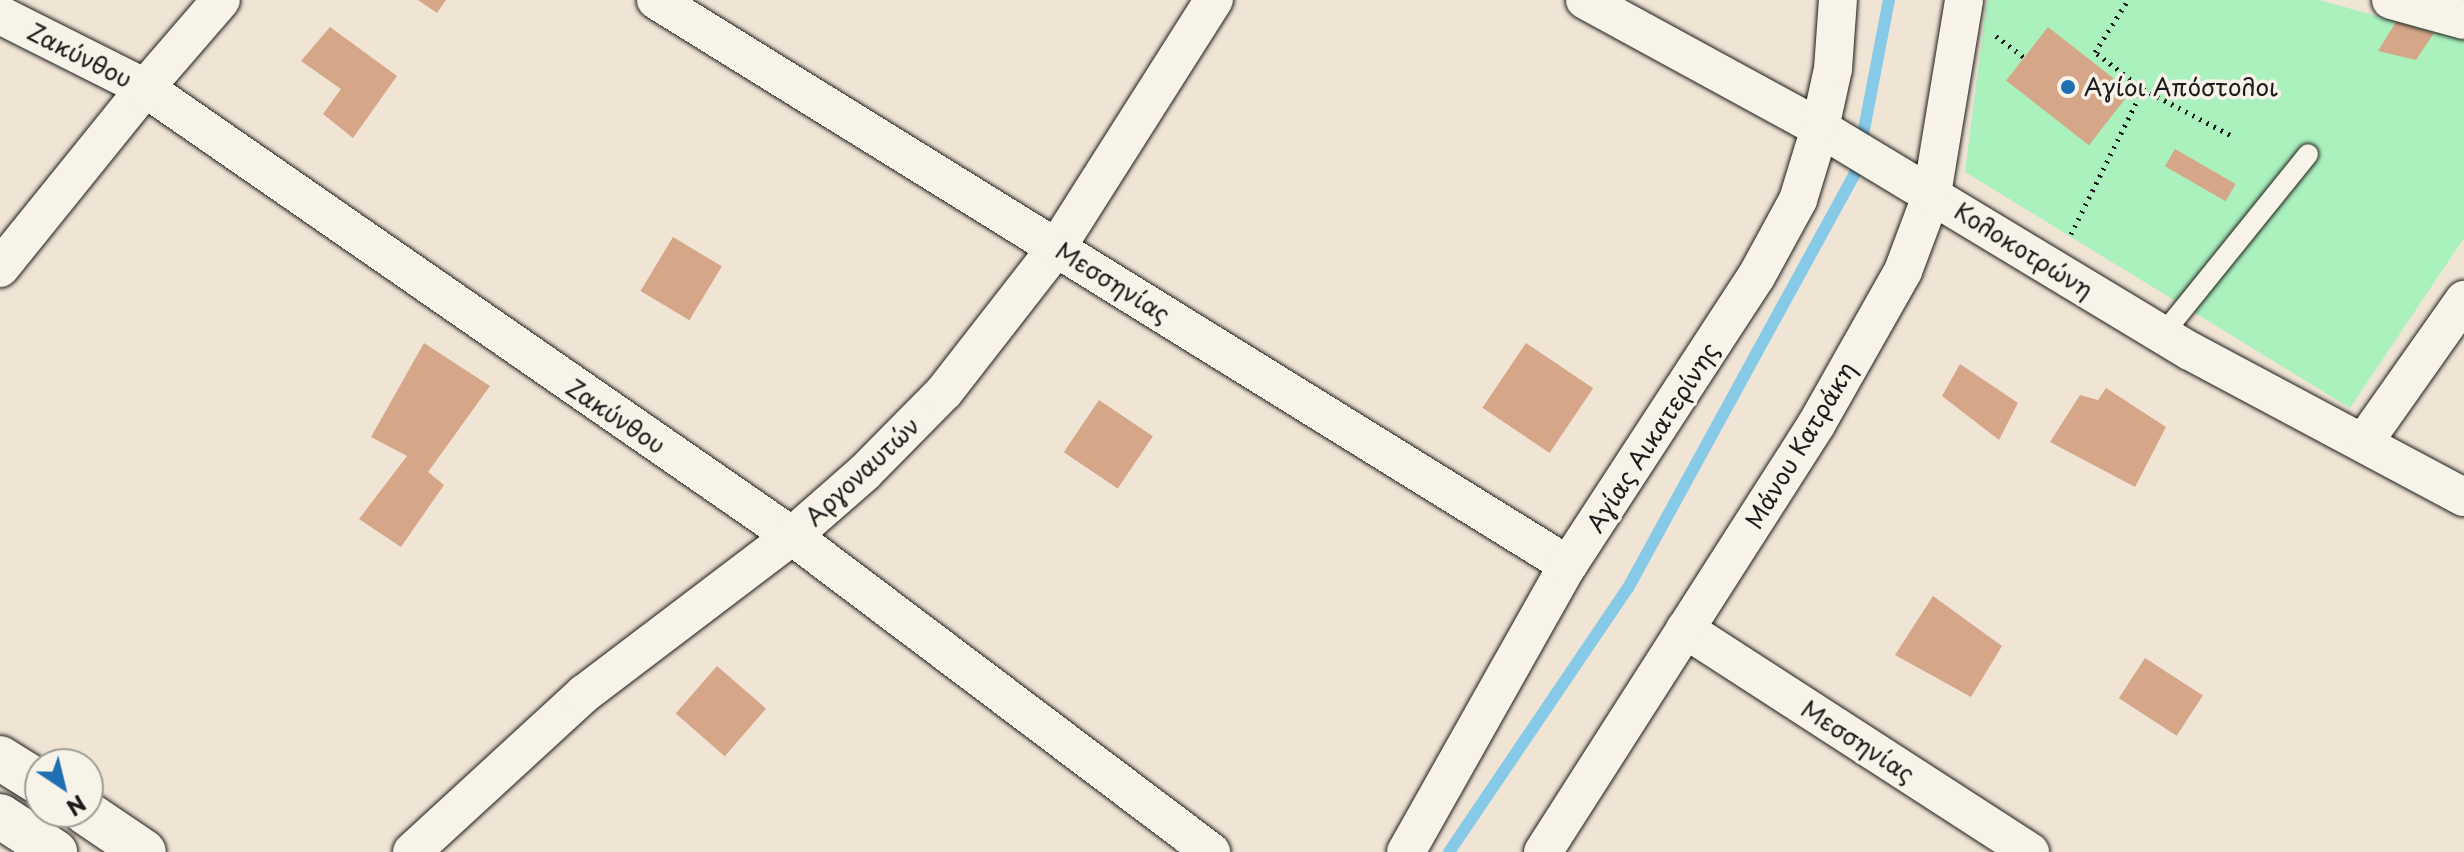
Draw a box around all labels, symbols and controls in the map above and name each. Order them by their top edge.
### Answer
street label: Ζακύνθου [23,16,137,94]
place label: Αγίοι Απόστολοι [2084,73,2280,101]
marker: Αγίοι Απόστολοι [2059,78,2077,96]
street label: Κολοκοτρώνη [1949,196,2099,304]
street label: Μεσσηνίας [1051,236,1175,328]
street label: Αγίας Αικατερίνης [1580,337,1724,537]
street label: Μάνου Κατράκη [1739,356,1861,534]
street label: Ζακύνθου [561,372,671,460]
street label: Αργοναυτών [799,411,925,531]
street label: Μεσσηνίας [1796,694,1920,788]
north arrow [24,748,104,828]
text: N [60,788,94,825]

